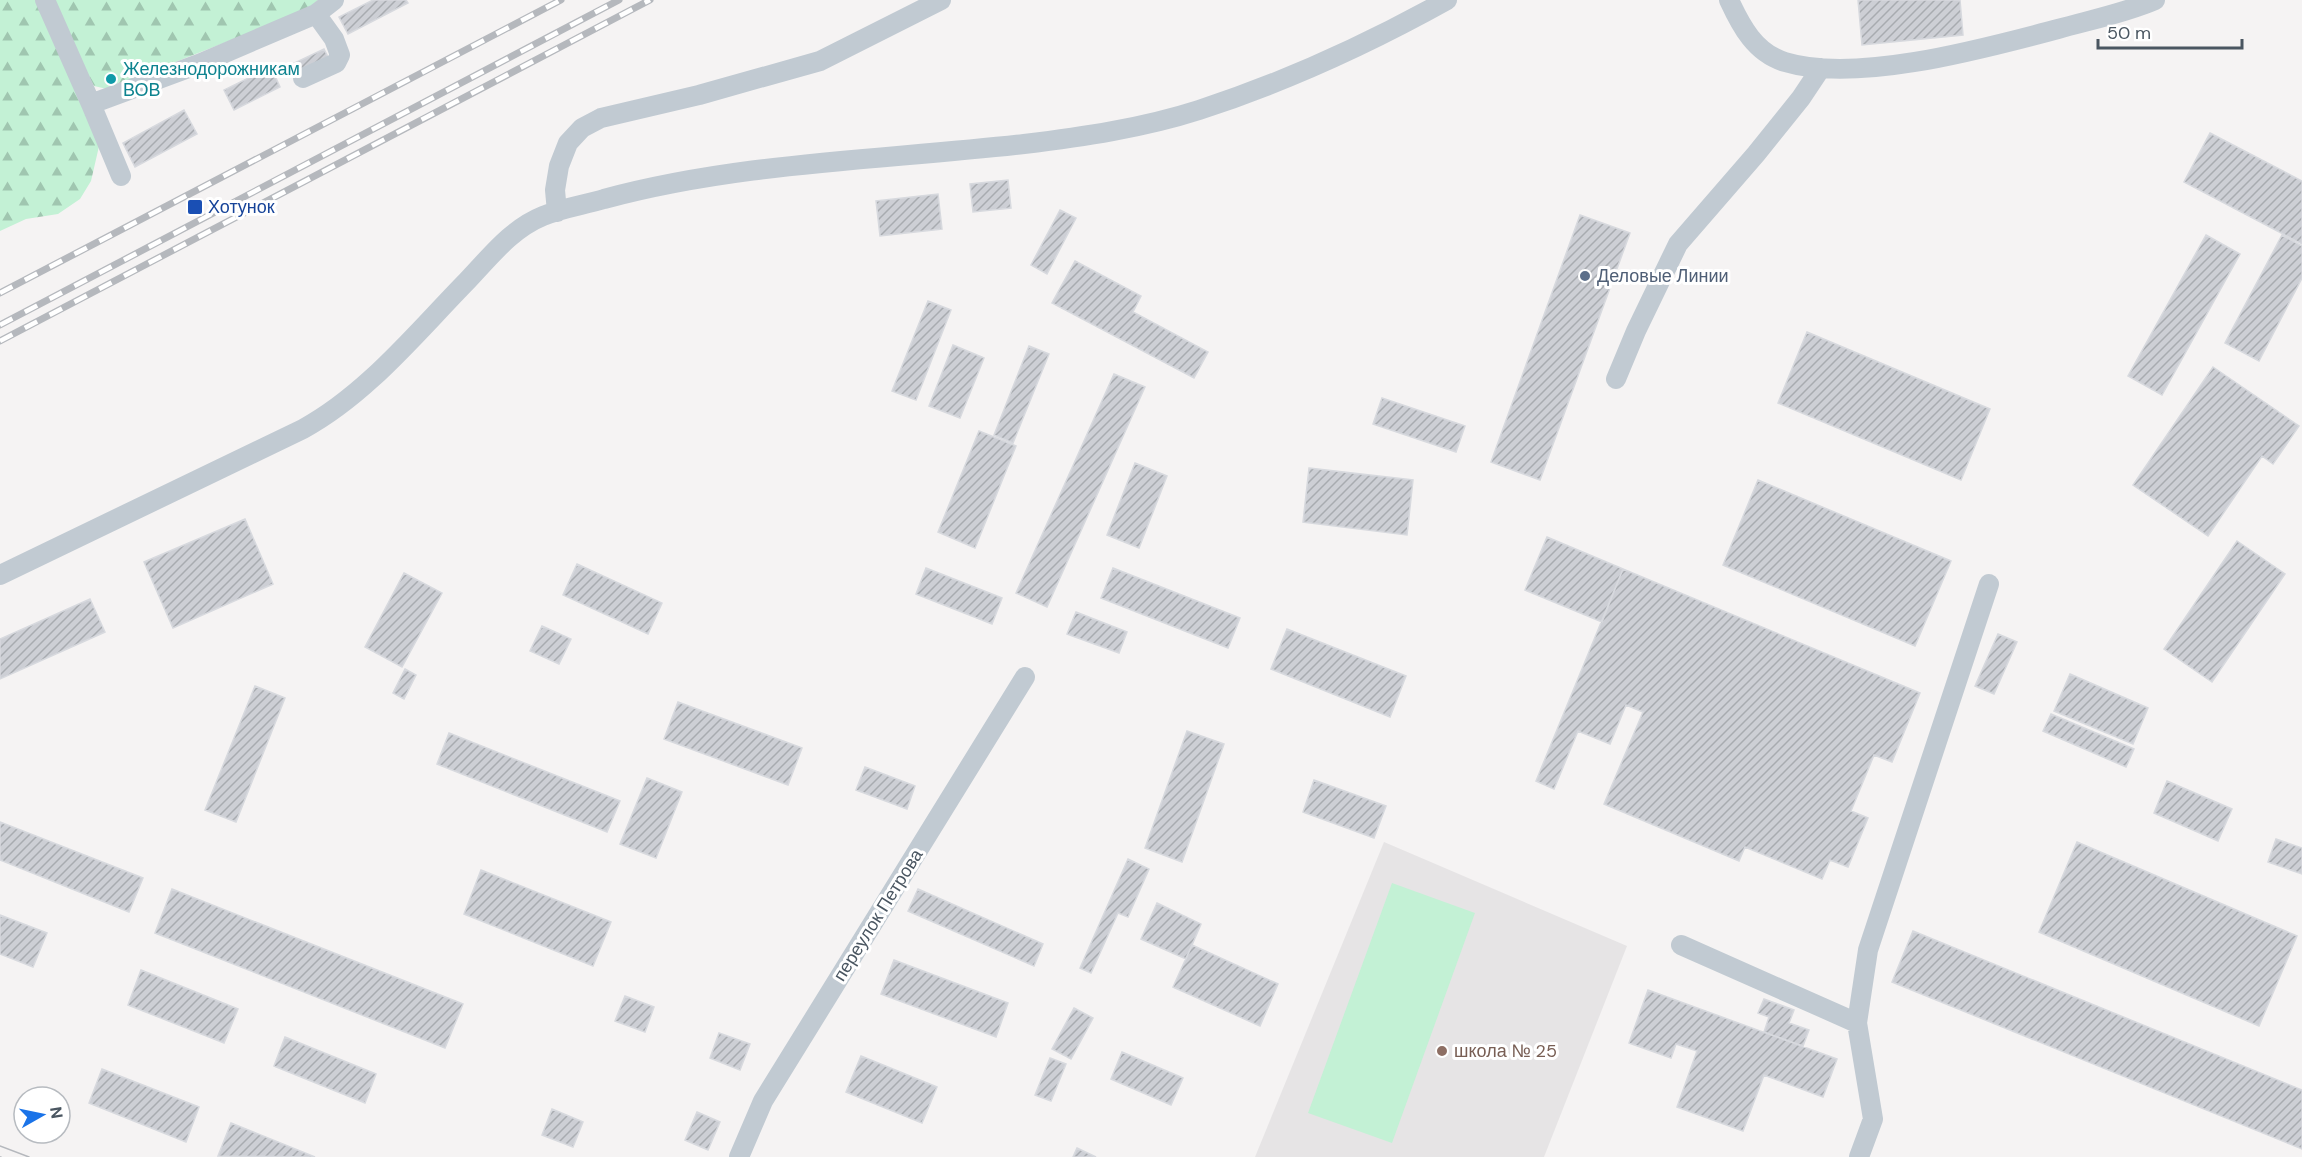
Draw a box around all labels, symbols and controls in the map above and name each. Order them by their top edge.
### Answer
scale bar [2098,12,2242,50]
text: 50 m [2107,21,2151,45]
place label: Железнодорожникам ВОВ [123,57,300,102]
marker: Железнодорожникам ВОВ [104,72,118,86]
place label: Хотунок [208,195,275,219]
marker: Хотунок [186,198,204,216]
place label: Деловые Линии [1597,264,1729,288]
marker: Деловые Линии [1578,269,1592,283]
street label: переулок Петрова [828,844,929,986]
place label: школа № 25 [1454,1039,1557,1063]
marker: школа № 25 [1435,1044,1449,1058]
north arrow [12,1085,72,1145]
text: N [45,1105,68,1120]

